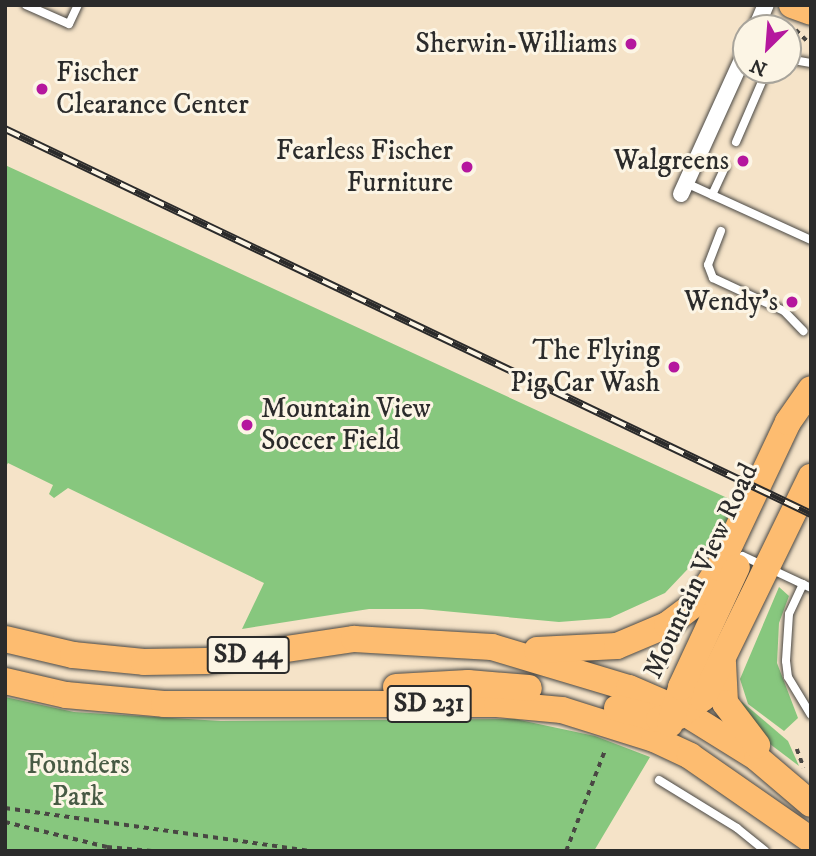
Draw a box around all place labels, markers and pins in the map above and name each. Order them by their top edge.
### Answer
place label: Sherwin-Williams [415,27,617,61]
marker: Sherwin-Williams [623,36,639,52]
place label: Fischer Clearance Center [56,56,249,122]
marker: Fischer Clearance Center [34,81,50,97]
place label: Fearless Fischer Furniture [276,134,453,200]
place label: Walgreens [614,144,729,178]
marker: Walgreens [735,153,751,169]
marker: Fearless Fischer Furniture [459,159,475,175]
place label: Wendy's [684,285,778,319]
marker: Wendy's [784,294,800,310]
place label: The Flying Pig Car Wash [510,334,660,400]
marker: The Flying Pig Car Wash [666,359,682,375]
place label: Mountain View Soccer Field [261,392,431,458]
marker: Mountain View Soccer Field [239,417,255,433]

